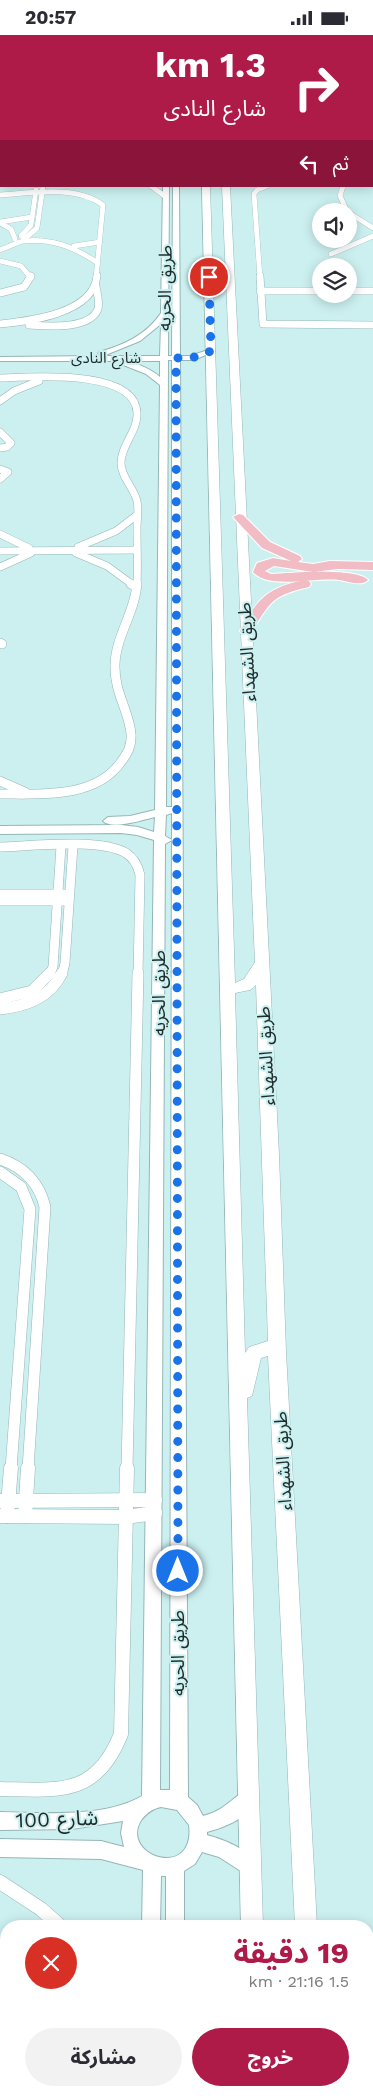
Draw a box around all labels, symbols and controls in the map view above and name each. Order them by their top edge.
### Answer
text: 20:57 [25,6,76,29]
text: 1.3 km [155,44,266,86]
icon: right [284,55,349,120]
text: شارع النادى [164,96,266,121]
icon: left [295,150,323,178]
text: ثم [333,152,349,175]
map controls [312,203,357,303]
button: sound [312,203,357,248]
street label: طريق الحريه [153,245,177,331]
pin [188,256,230,298]
button: layers [312,258,357,303]
icon: arrive [195,263,223,291]
street label: شارع النادى [71,349,141,370]
street label: طريق الشهداء [233,602,261,702]
street label: طريق الحريه [148,950,170,1036]
street label: طريق الشهداء [252,1006,280,1106]
street label: طريق الشهداء [269,1411,297,1511]
position arrow [151,1544,203,1596]
street label: طريق الحريه [167,1610,189,1696]
street label: شارع 100 [15,1805,99,1835]
text: 19 دقيقة [234,1935,349,1970]
button: close [25,1937,77,1989]
text: 1.5 km · 21:16 [249,1972,349,1991]
button: مشاركة [25,2028,182,2086]
button: خروج [192,2028,349,2086]

